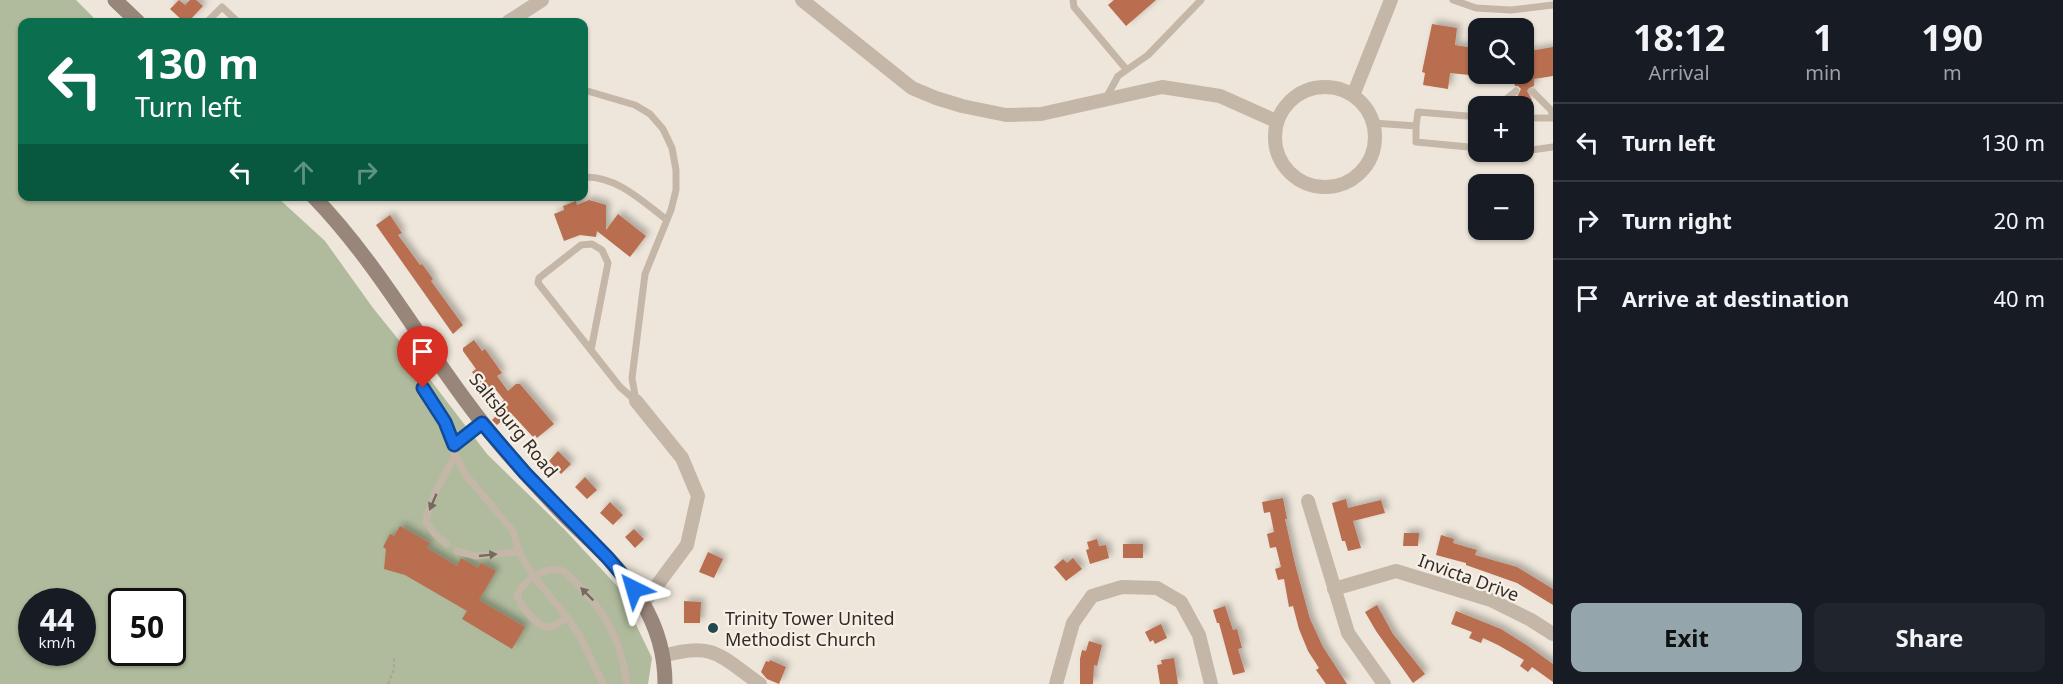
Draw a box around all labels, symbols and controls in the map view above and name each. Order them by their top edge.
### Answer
text: 18:12 [1633,13,1725,62]
text: 1 [1813,13,1834,62]
text: 190 [1921,13,1983,62]
map controls [1468,18,1534,240]
button: search [1468,18,1534,84]
text: 130 m [135,34,259,91]
icon: left [36,42,114,120]
text: Arrival [1649,59,1710,86]
text: min [1805,59,1841,86]
text: m [1943,59,1962,86]
text: Turn left [135,88,241,125]
button: + [1468,96,1534,162]
icon: left [1571,126,1604,159]
text: Turn left [1622,127,1716,157]
text: 130 m [1981,127,2045,157]
icon: left [224,156,257,189]
icon: ahead [287,156,320,189]
icon: right [350,156,383,189]
button: − [1468,174,1534,240]
icon: right [1571,204,1604,237]
text: Turn right [1622,205,1732,235]
text: 20 m [1994,205,2045,235]
icon: arrive [1571,282,1604,315]
text: Arrive at destination [1622,283,1849,313]
text: 40 m [1994,283,2045,313]
pin [397,326,448,388]
icon: arrive [406,335,439,368]
street label: Saltsburg Road [464,368,564,482]
one-way arrow [428,493,437,510]
street label: Invicta Drive [1415,548,1523,606]
one-way arrow [478,550,497,560]
position arrow [602,557,666,621]
speed limit sign: 50 [108,588,186,666]
one-way arrow [580,588,594,602]
text: 44 [40,599,74,640]
button: Exit [1571,603,1802,672]
button: Share [1814,603,2045,672]
place label: Trinity Tower United Methodist Church [725,606,895,651]
marker: Trinity Tower United Methodist Church [706,621,720,635]
text: km/h [39,632,75,652]

